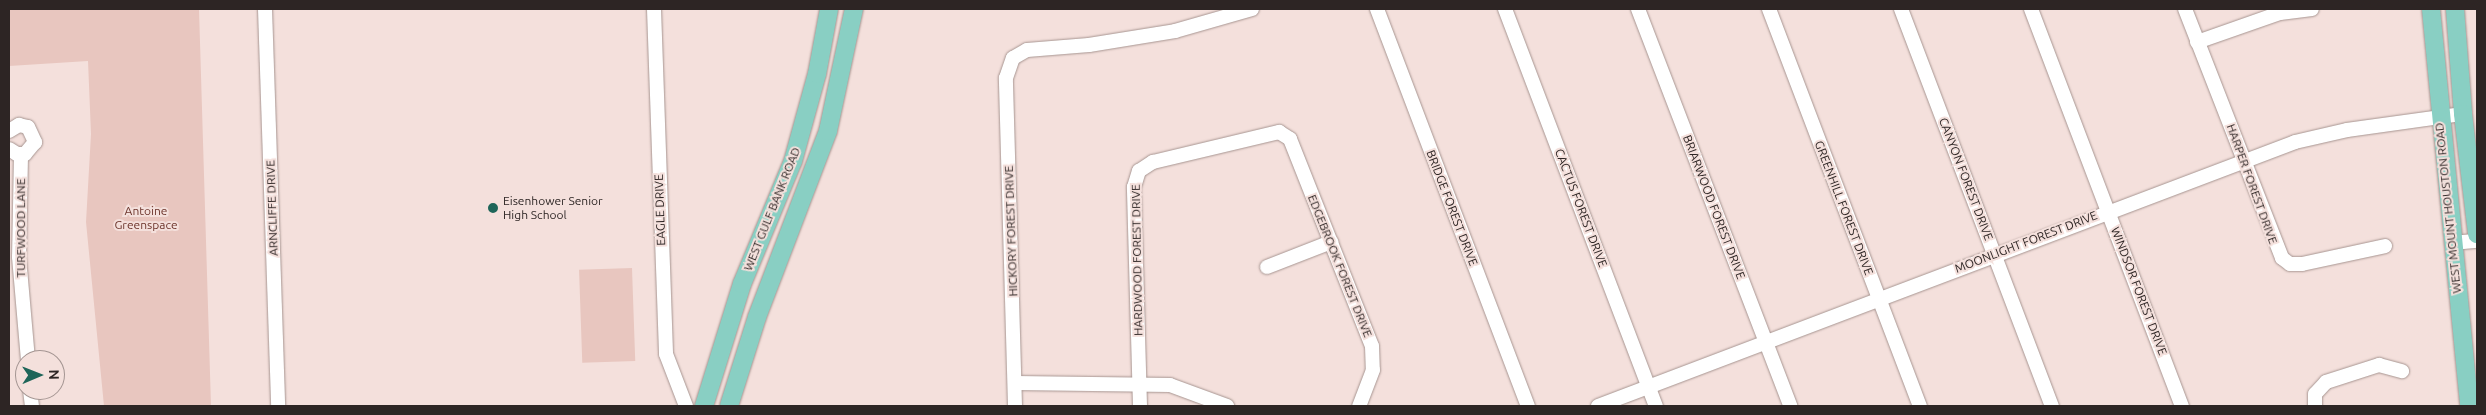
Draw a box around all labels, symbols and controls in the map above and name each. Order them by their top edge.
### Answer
street label: CANYON FOREST DRIVE [1936,116,1996,242]
street label: HARPER FOREST DRIVE [2224,122,2280,246]
street label: WEST MOUNT HOUSTON ROAD [2432,122,2464,294]
street label: BRIARWOOD FOREST DRIVE [1680,133,1748,281]
street label: GREENHILL FOREST DRIVE [1812,139,1876,277]
street label: WEST GULF BANK ROAD [741,145,803,273]
street label: CACTUS FOREST DRIVE [1552,147,1610,269]
street label: BRIDGE FOREST DRIVE [1423,148,1481,268]
street label: ARNCLIFFE DRIVE [263,160,281,256]
street label: HICKORY FOREST DRIVE [1002,165,1020,297]
street label: EAGLE DRIVE [652,174,668,246]
street label: TURFWOOD LANE [14,178,28,278]
street label: HARDWOOD FOREST DRIVE [1128,184,1146,336]
street label: EDGEBROOK FOREST DRIVE [1305,193,1375,339]
place label: Eisenhower Senior High School [503,194,603,222]
marker: Eisenhower Senior High School [487,202,499,214]
park label: Antoine Greenspace [114,204,178,232]
street label: MOONLIGHT FOREST DRIVE [1953,208,2099,276]
street label: WINDSOR FOREST DRIVE [2108,225,2170,357]
north arrow [15,350,65,400]
text: N [46,369,62,380]

